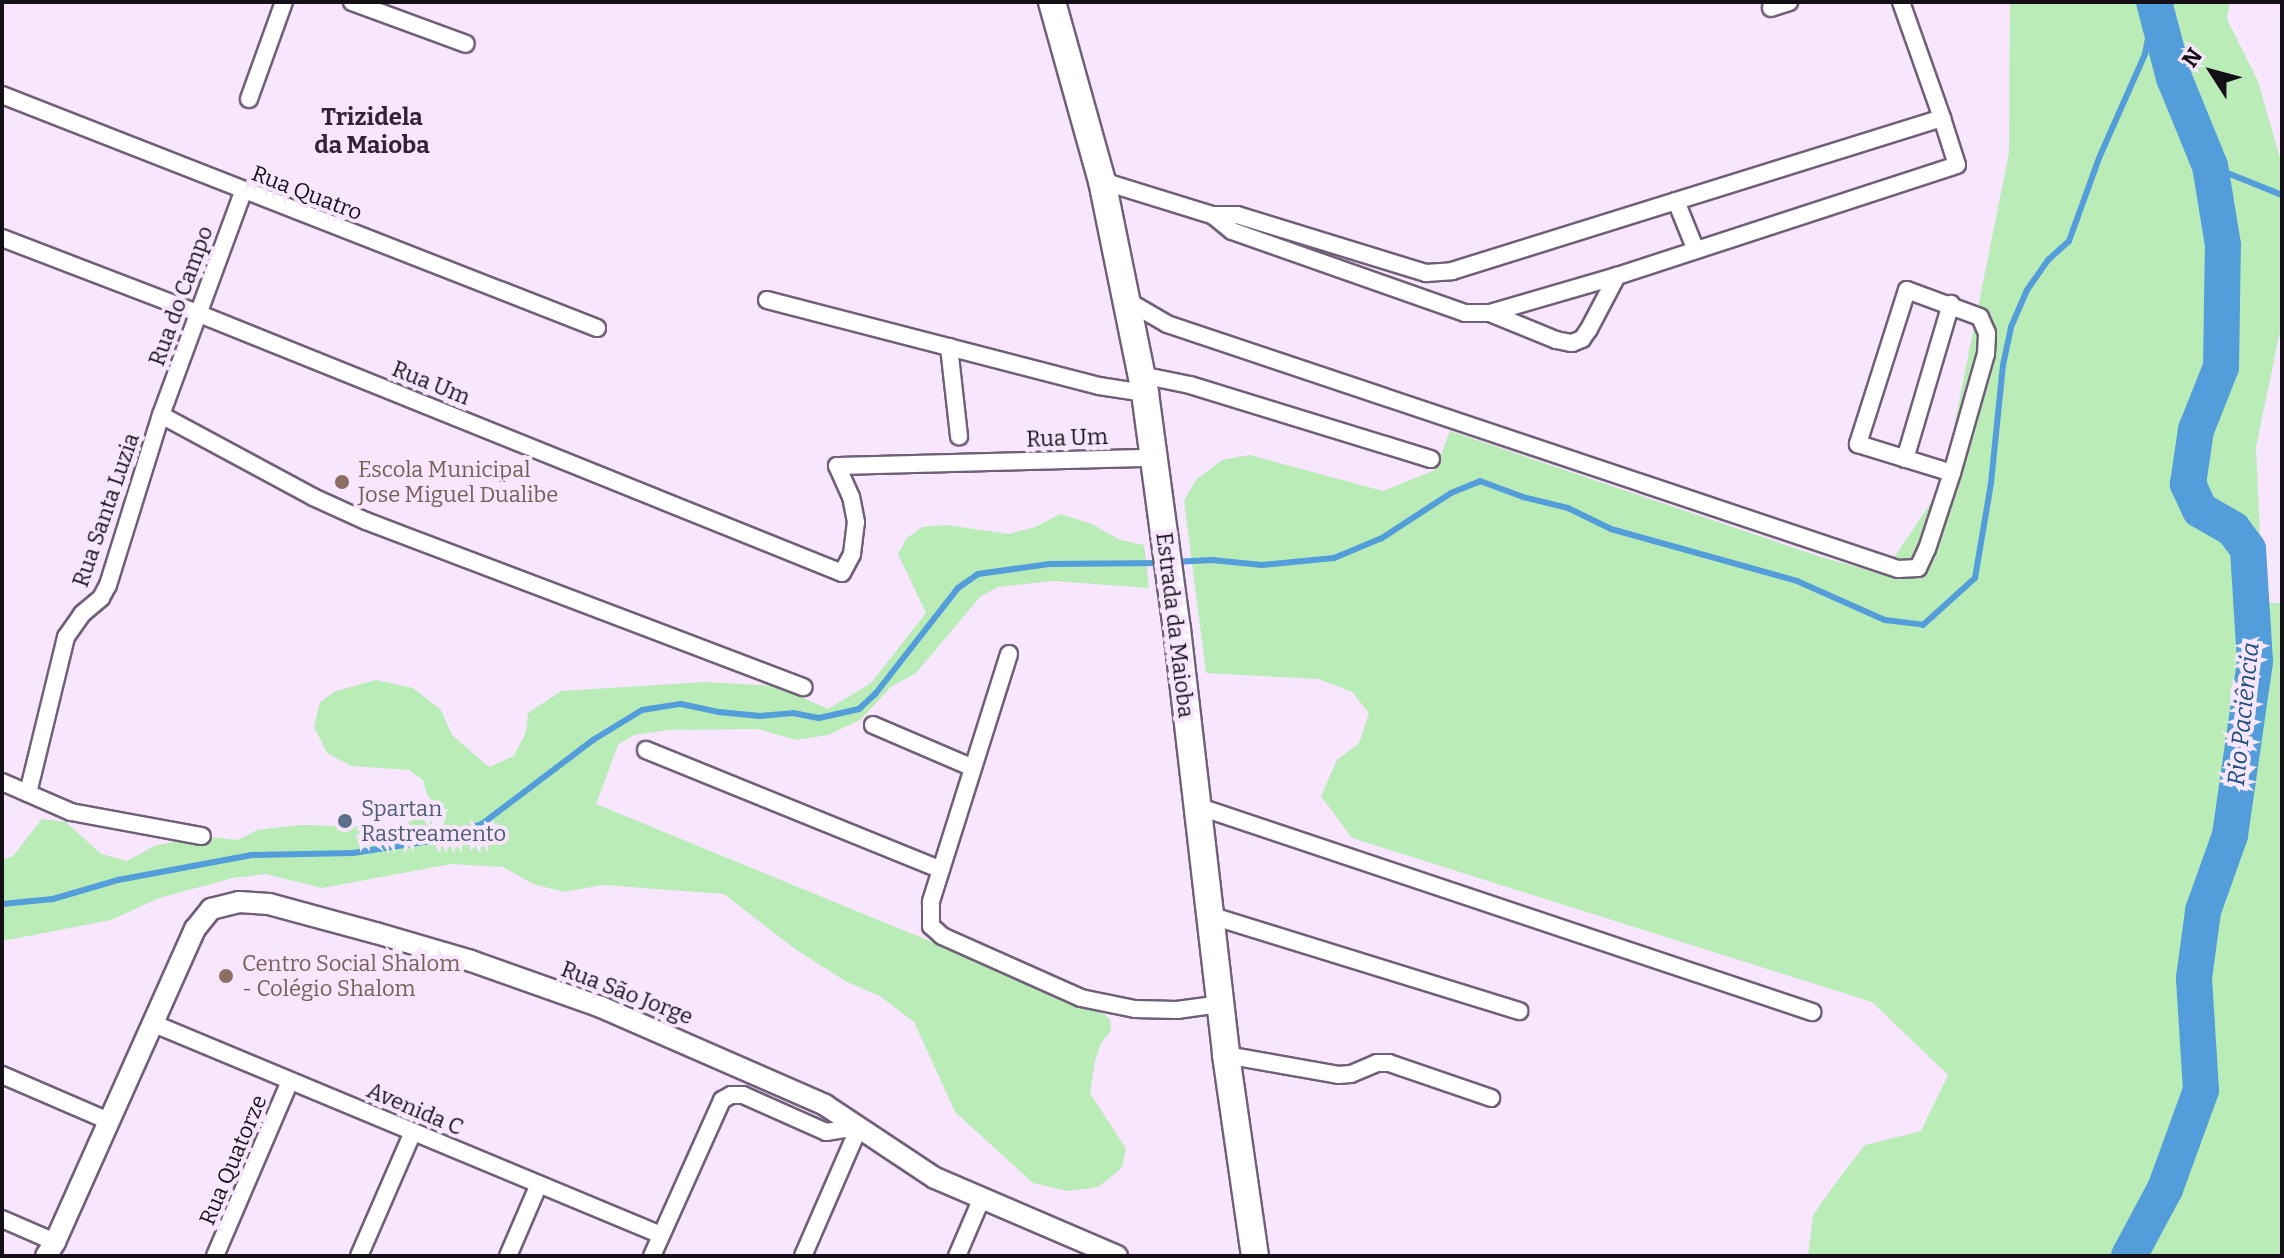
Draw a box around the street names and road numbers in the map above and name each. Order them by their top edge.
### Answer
street label: Rua Quatro [248,160,366,226]
street label: Rua do Campo [143,223,219,369]
street label: Rua Um [388,355,474,411]
street label: Rua Um [1026,423,1108,453]
street label: Rua Santa Luzia [67,430,145,590]
street label: Estrada da Maioba [1151,531,1199,719]
street label: Rua São Jorge [557,956,697,1030]
street label: Avenida C [363,1077,467,1141]
street label: Rua Quatorze [194,1091,272,1229]

